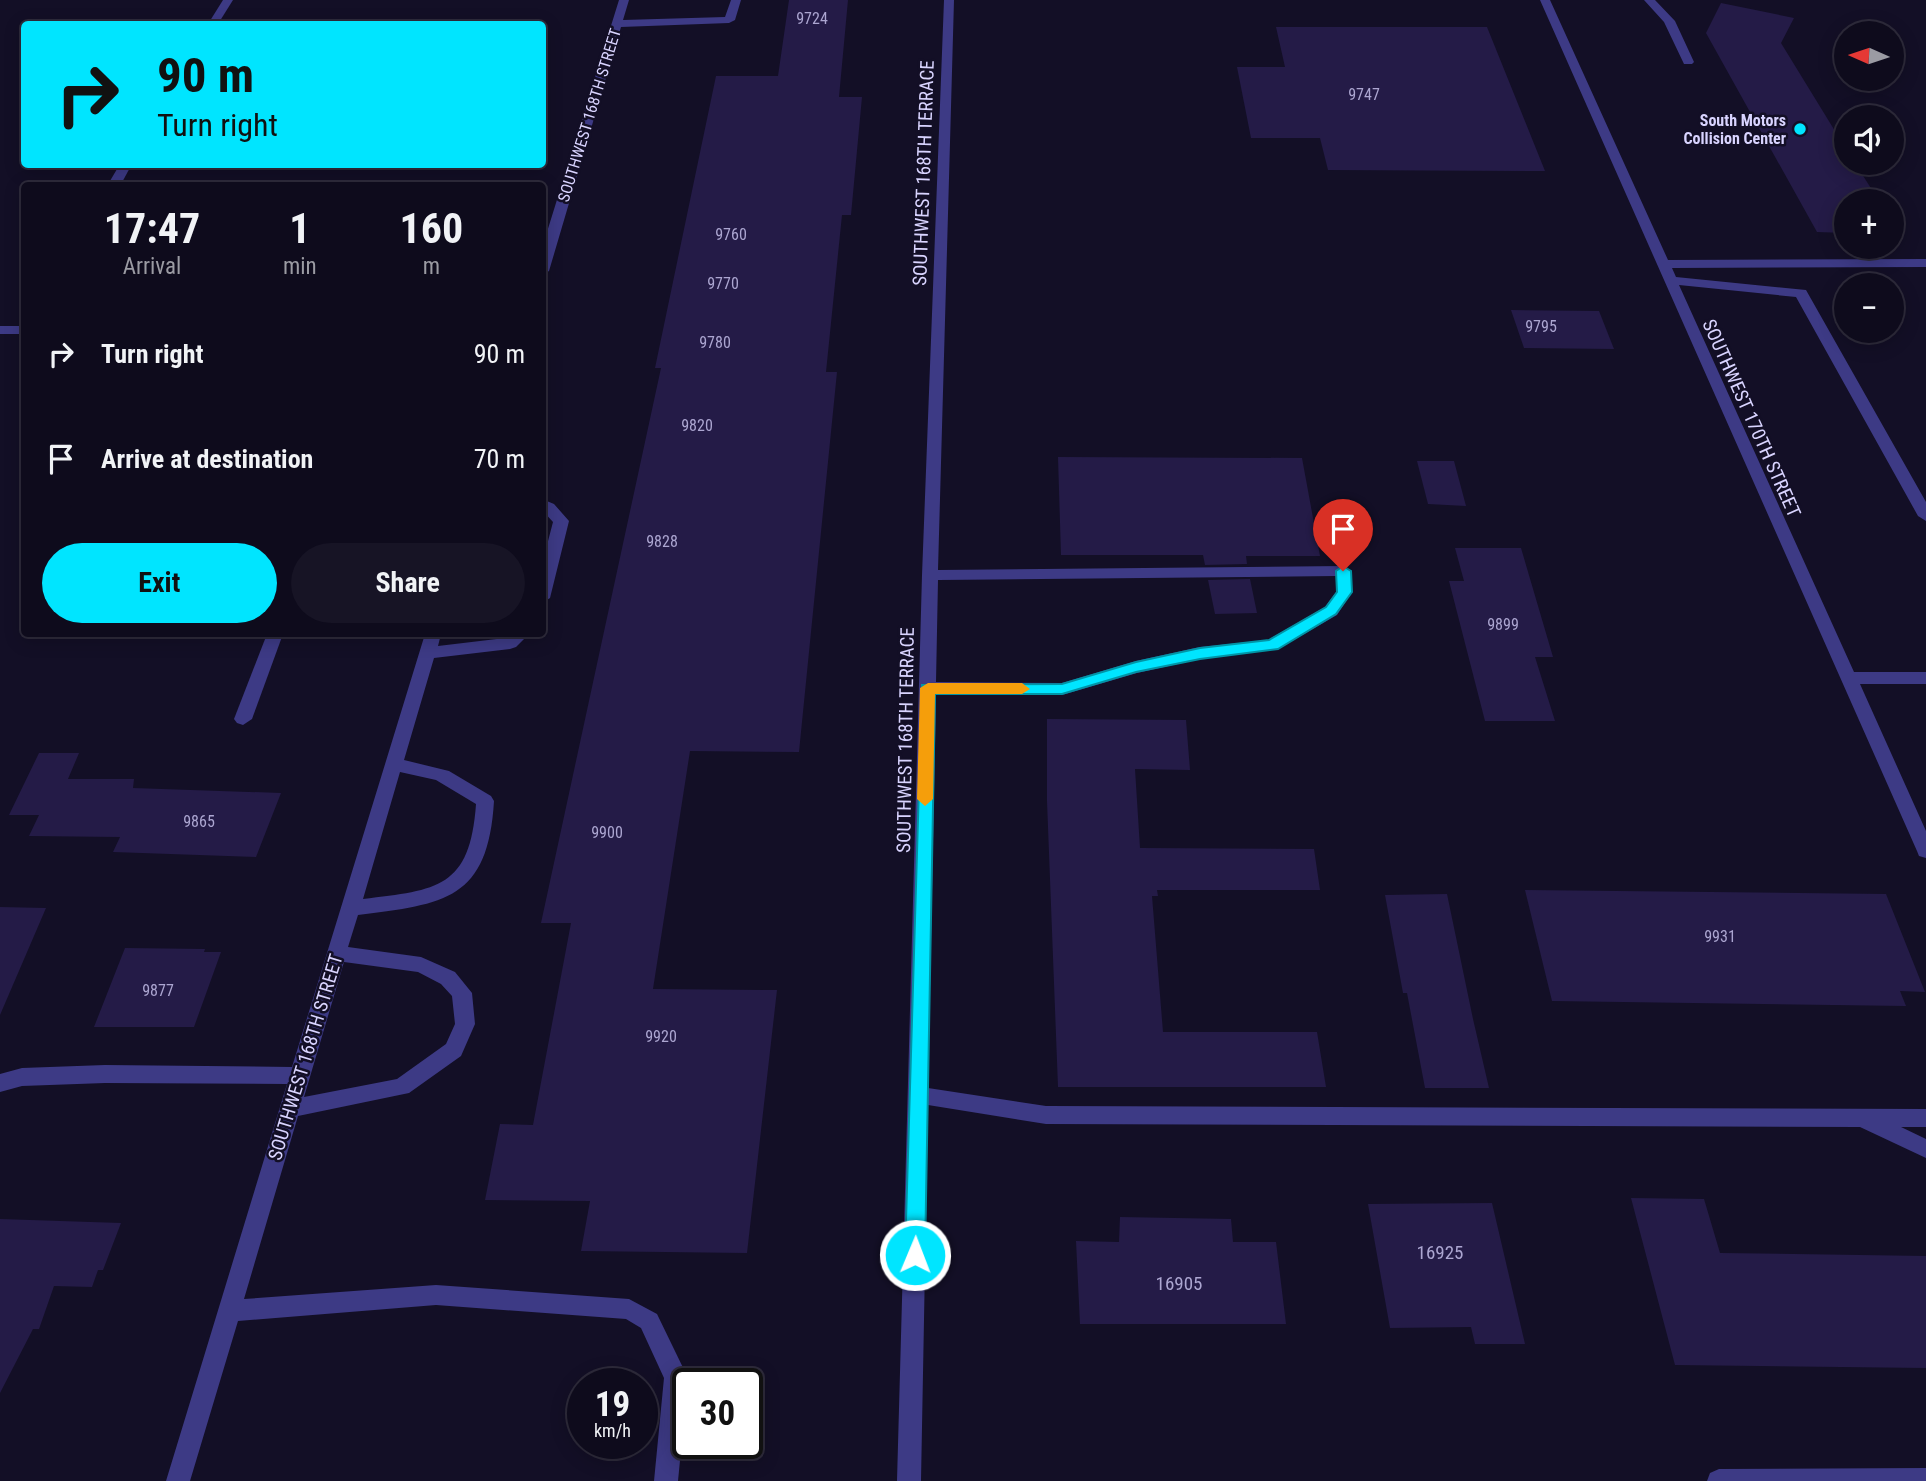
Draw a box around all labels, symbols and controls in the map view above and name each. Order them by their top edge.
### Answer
house number: 9724 [796,9,828,28]
north arrow [1834,21,1904,91]
map controls [1834,21,1904,343]
street label: SOUTHWEST 168TH STREET [554,26,625,204]
text: 90 m [157,47,254,104]
icon: right [42,49,133,140]
street label: SOUTHWEST 168TH TERRACE [908,60,939,286]
house number: 9747 [1348,85,1380,104]
button: sound [1834,105,1904,175]
text: Turn right [157,106,278,144]
place label: South Motors Collision Center [1684,111,1786,148]
marker: South Motors Collision Center [1792,121,1808,137]
button: + [1834,189,1904,259]
text: 17:47 [104,204,200,253]
text: 1 [289,204,310,253]
text: 160 [399,204,463,253]
house number: 9760 [715,225,747,244]
text: Arrival [123,253,181,280]
text: min [283,253,317,280]
text: m [423,253,440,280]
button: − [1834,273,1904,343]
house number: 9770 [707,274,739,293]
street label: SOUTHWEST 170TH STREET [1697,316,1806,521]
house number: 9795 [1525,317,1557,336]
house number: 9780 [699,333,731,352]
icon: right [42,335,80,373]
text: Turn right [101,339,203,369]
text: 90 m [474,339,525,369]
house number: 9820 [681,416,713,435]
icon: arrive [42,440,80,478]
text: Arrive at destination [101,444,313,474]
text: 70 m [474,444,525,474]
pin [1313,499,1373,571]
icon: arrive [1324,510,1362,548]
house number: 9828 [646,532,678,551]
button: Exit [42,543,277,623]
button: Share [291,543,525,623]
house number: 9899 [1487,615,1519,634]
street label: SOUTHWEST 168TH TERRACE [892,627,919,853]
house number: 9865 [183,812,215,831]
house number: 9900 [591,823,623,842]
house number: 9931 [1704,927,1736,946]
street label: SOUTHWEST 168TH STREET [263,951,348,1163]
house number: 9877 [142,981,174,1000]
house number: 9920 [645,1027,677,1046]
position arrow [878,1218,952,1292]
house number: 16925 [1417,1241,1463,1264]
house number: 16905 [1156,1272,1202,1295]
speed limit sign: 30 [672,1368,763,1459]
text: 19 [595,1384,630,1425]
text: km/h [594,1420,631,1441]

